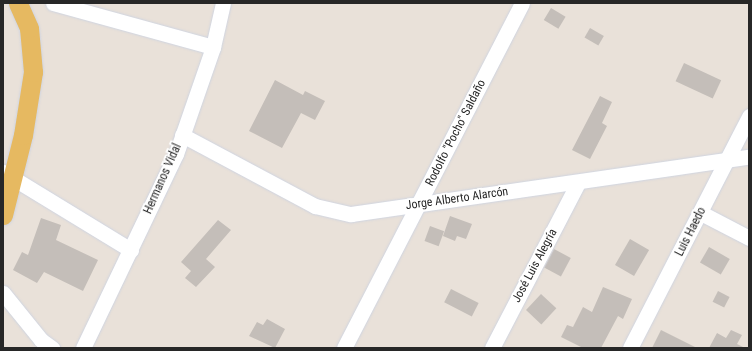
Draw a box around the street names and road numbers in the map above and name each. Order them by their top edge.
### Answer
street label: Rodolfo "Pocho" Saldaño [423,77,489,189]
street label: Hermanos Vidal [141,142,185,216]
street label: Jorge Alberto Alarcón [405,185,509,213]
street label: Luis Haedo [673,205,709,259]
street label: José Luis Alegría [510,227,560,305]

